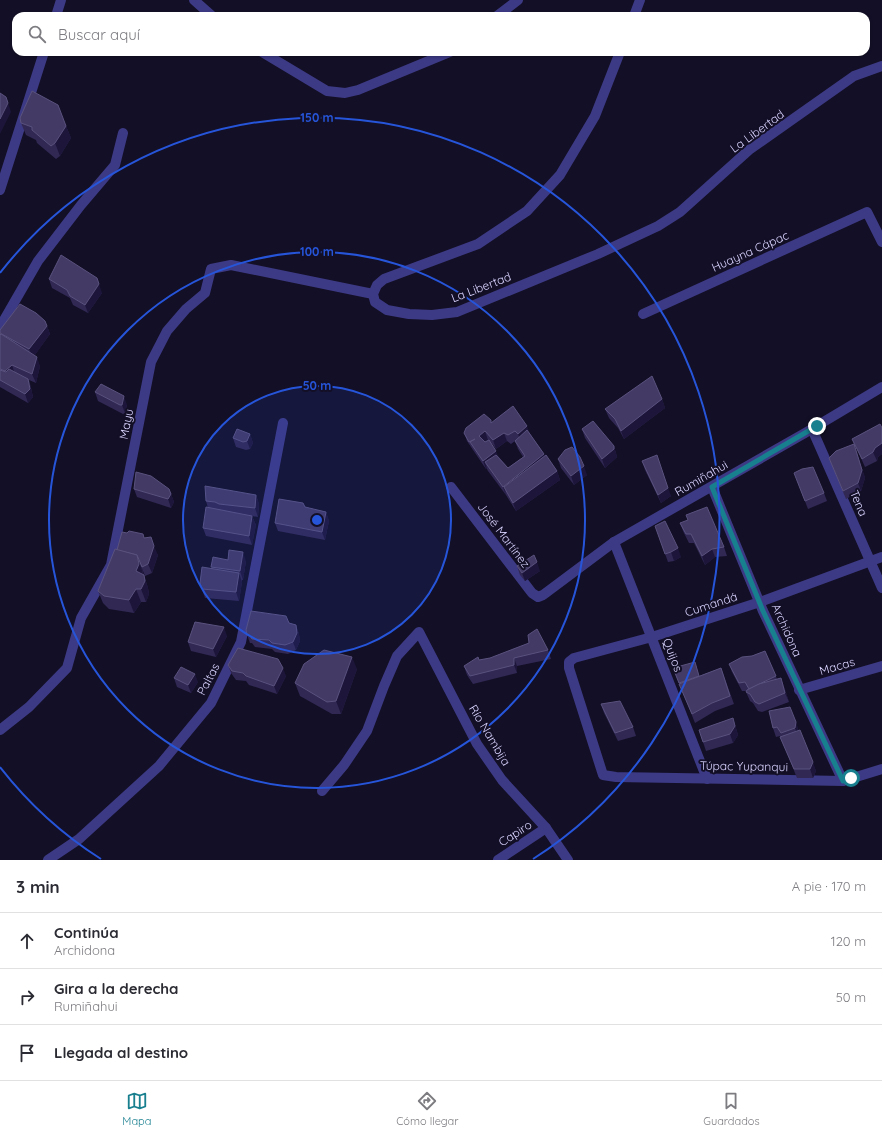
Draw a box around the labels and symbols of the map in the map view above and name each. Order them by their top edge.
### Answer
street label: La Libertad [727,106,787,156]
text: 150 m [300,110,334,125]
street label: Huayna Cápac [709,227,791,275]
text: 100 m [300,244,334,259]
street label: La Libertad [449,269,513,305]
text: 50 m [303,378,331,393]
street label: Mayu [116,407,136,441]
route end [808,417,826,435]
street label: Rumiñahui [672,457,730,499]
street label: Tena [847,488,871,518]
street label: José Martínez [475,499,534,571]
centre of rings [310,513,324,527]
street label: Cumandá [683,588,739,620]
street label: Archidona [769,601,805,659]
street label: Quijos [660,636,686,674]
street label: Macas [817,654,857,678]
street label: Paltas [193,660,223,698]
street label: Río Nambija [466,702,514,768]
street label: Túpac Yupanqui [700,758,788,774]
route start [842,769,860,787]
street label: Capiro [496,817,534,849]

